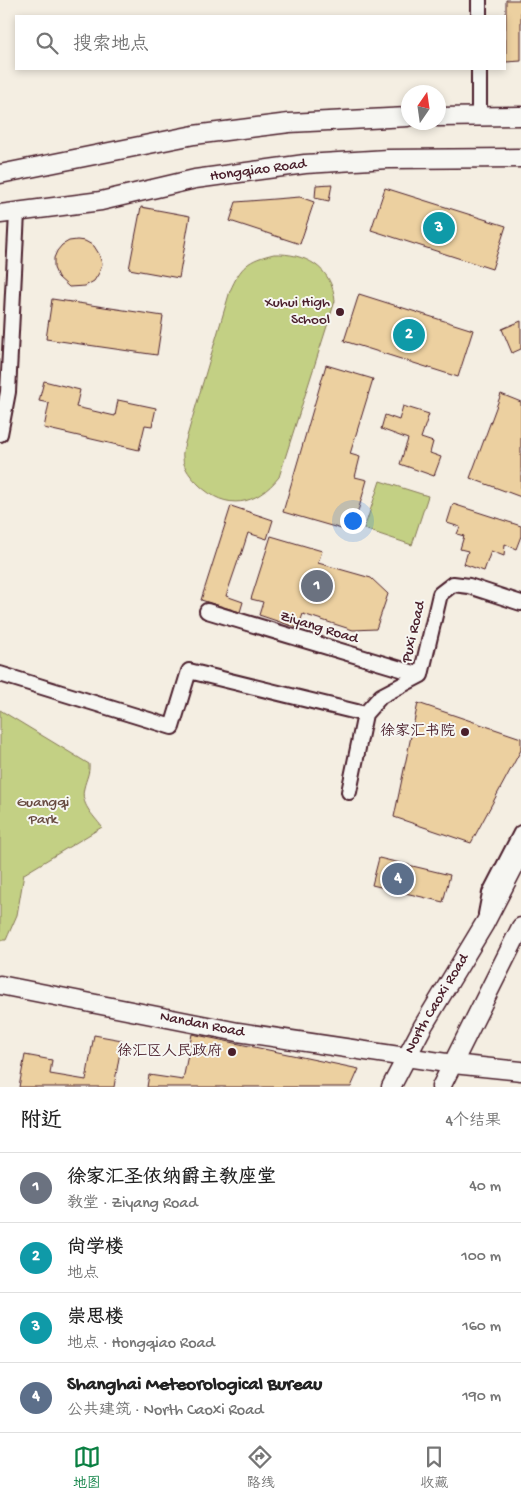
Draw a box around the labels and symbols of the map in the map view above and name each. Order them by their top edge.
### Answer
north arrow [401,85,446,130]
street label: Hongqiao Road [209,155,308,186]
pin: 3 [423,209,455,247]
place label: Xuhui High School [264,294,330,329]
marker: Xuhui High School [334,306,346,318]
pin: 2 [393,316,425,354]
your location [340,508,366,534]
pin: 1 [301,567,333,605]
street label: Puxi Road [398,598,430,666]
street label: Ziyang Road [278,608,361,649]
place label: 徐家汇书院 [380,722,455,741]
marker: 徐家汇书院 [459,726,471,738]
park label: Guangqi Park [17,794,69,829]
pin: 4 [382,860,414,898]
street label: North Caoxi Road [401,950,474,1057]
street label: Nandan Road [158,1008,247,1042]
place label: 徐汇区人民政府 [117,1042,222,1061]
marker: 徐汇区人民政府 [226,1046,238,1058]

